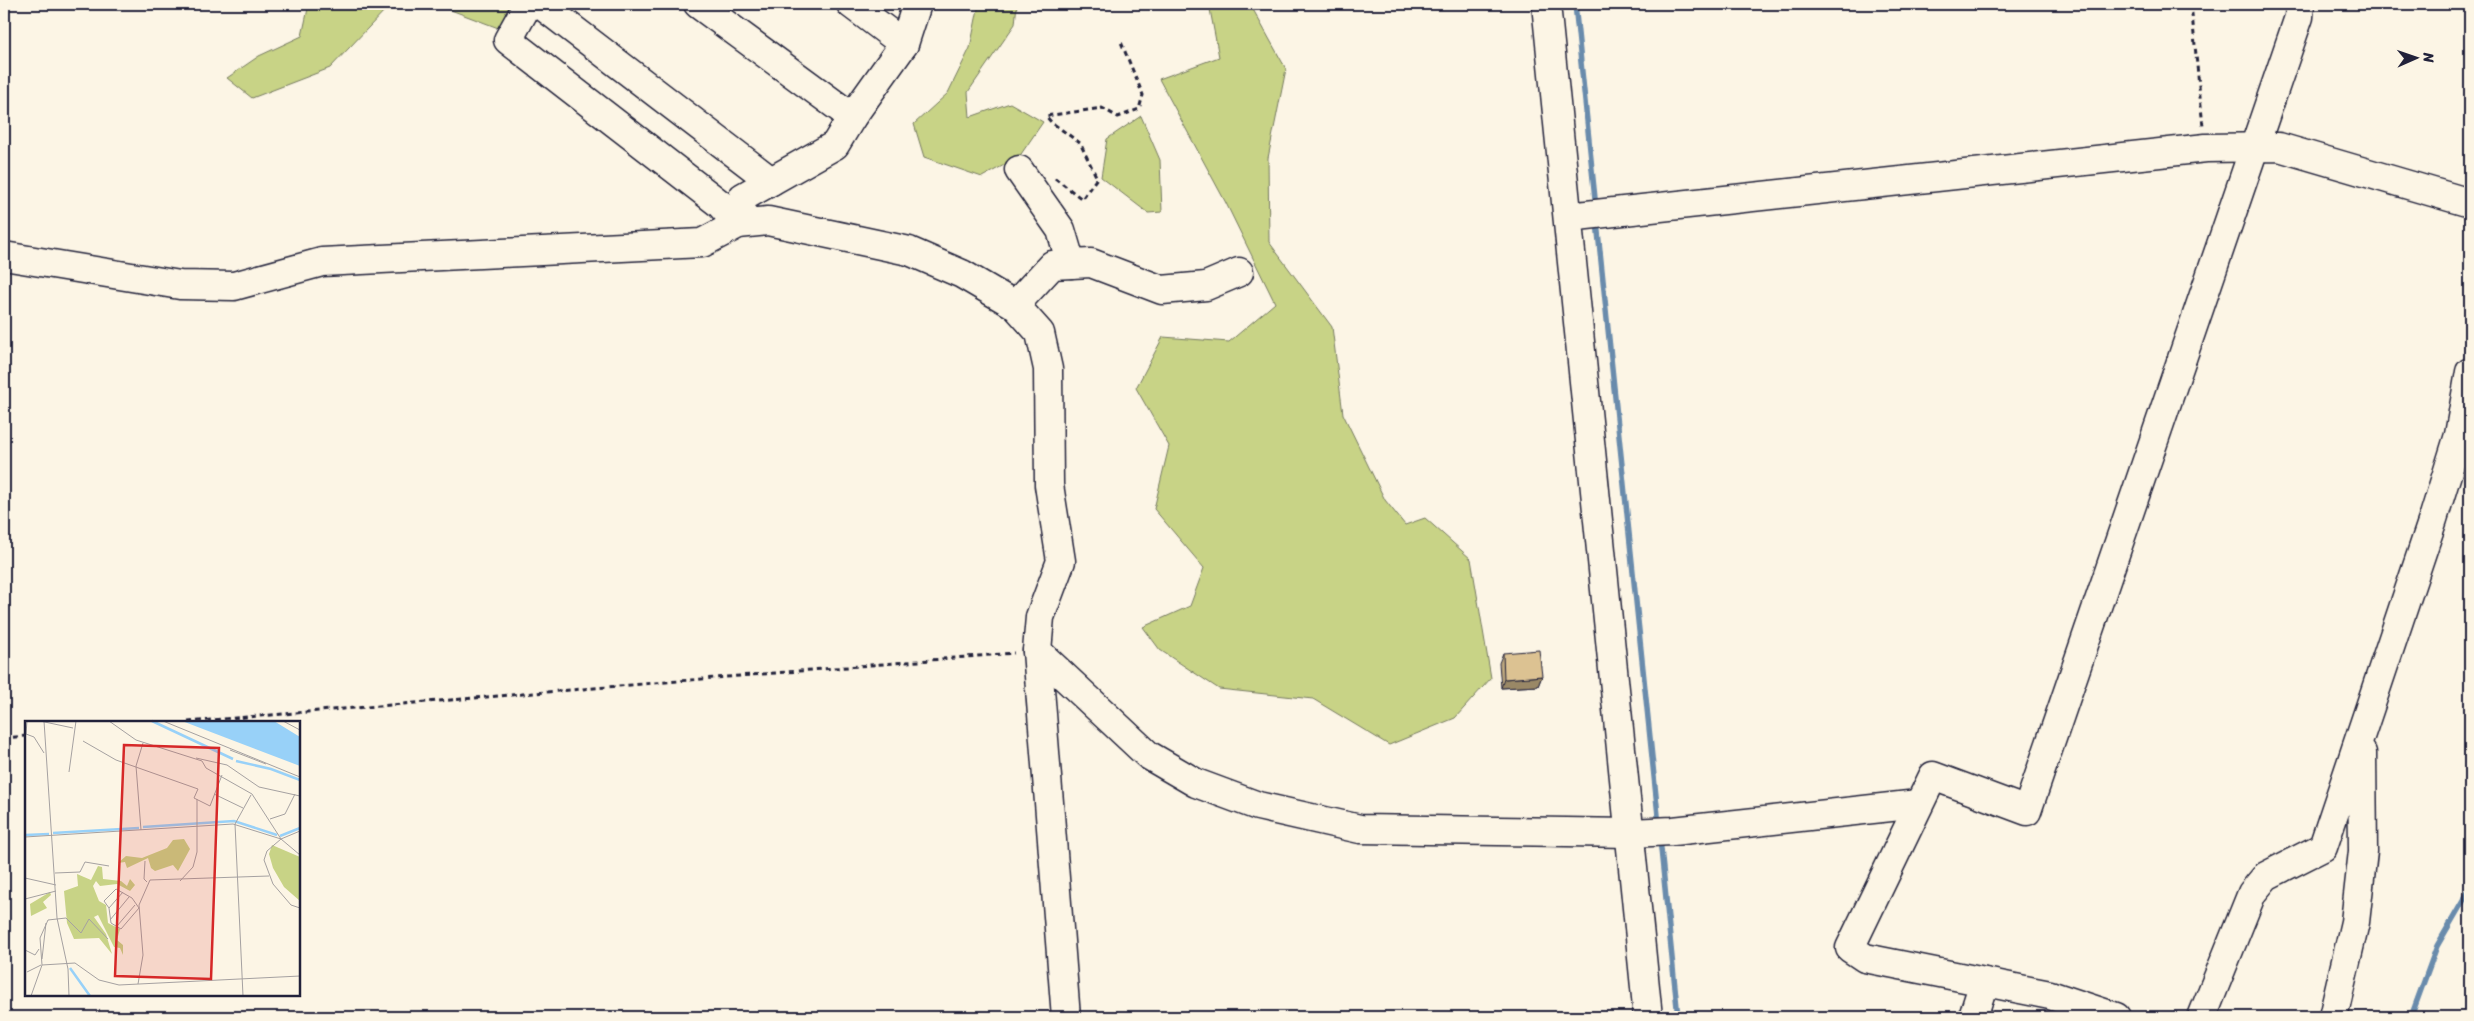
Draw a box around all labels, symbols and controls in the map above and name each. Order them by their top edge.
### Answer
north arrow [2392,32,2442,82]
text: N [2416,51,2441,63]
inset map [25,721,300,996]

